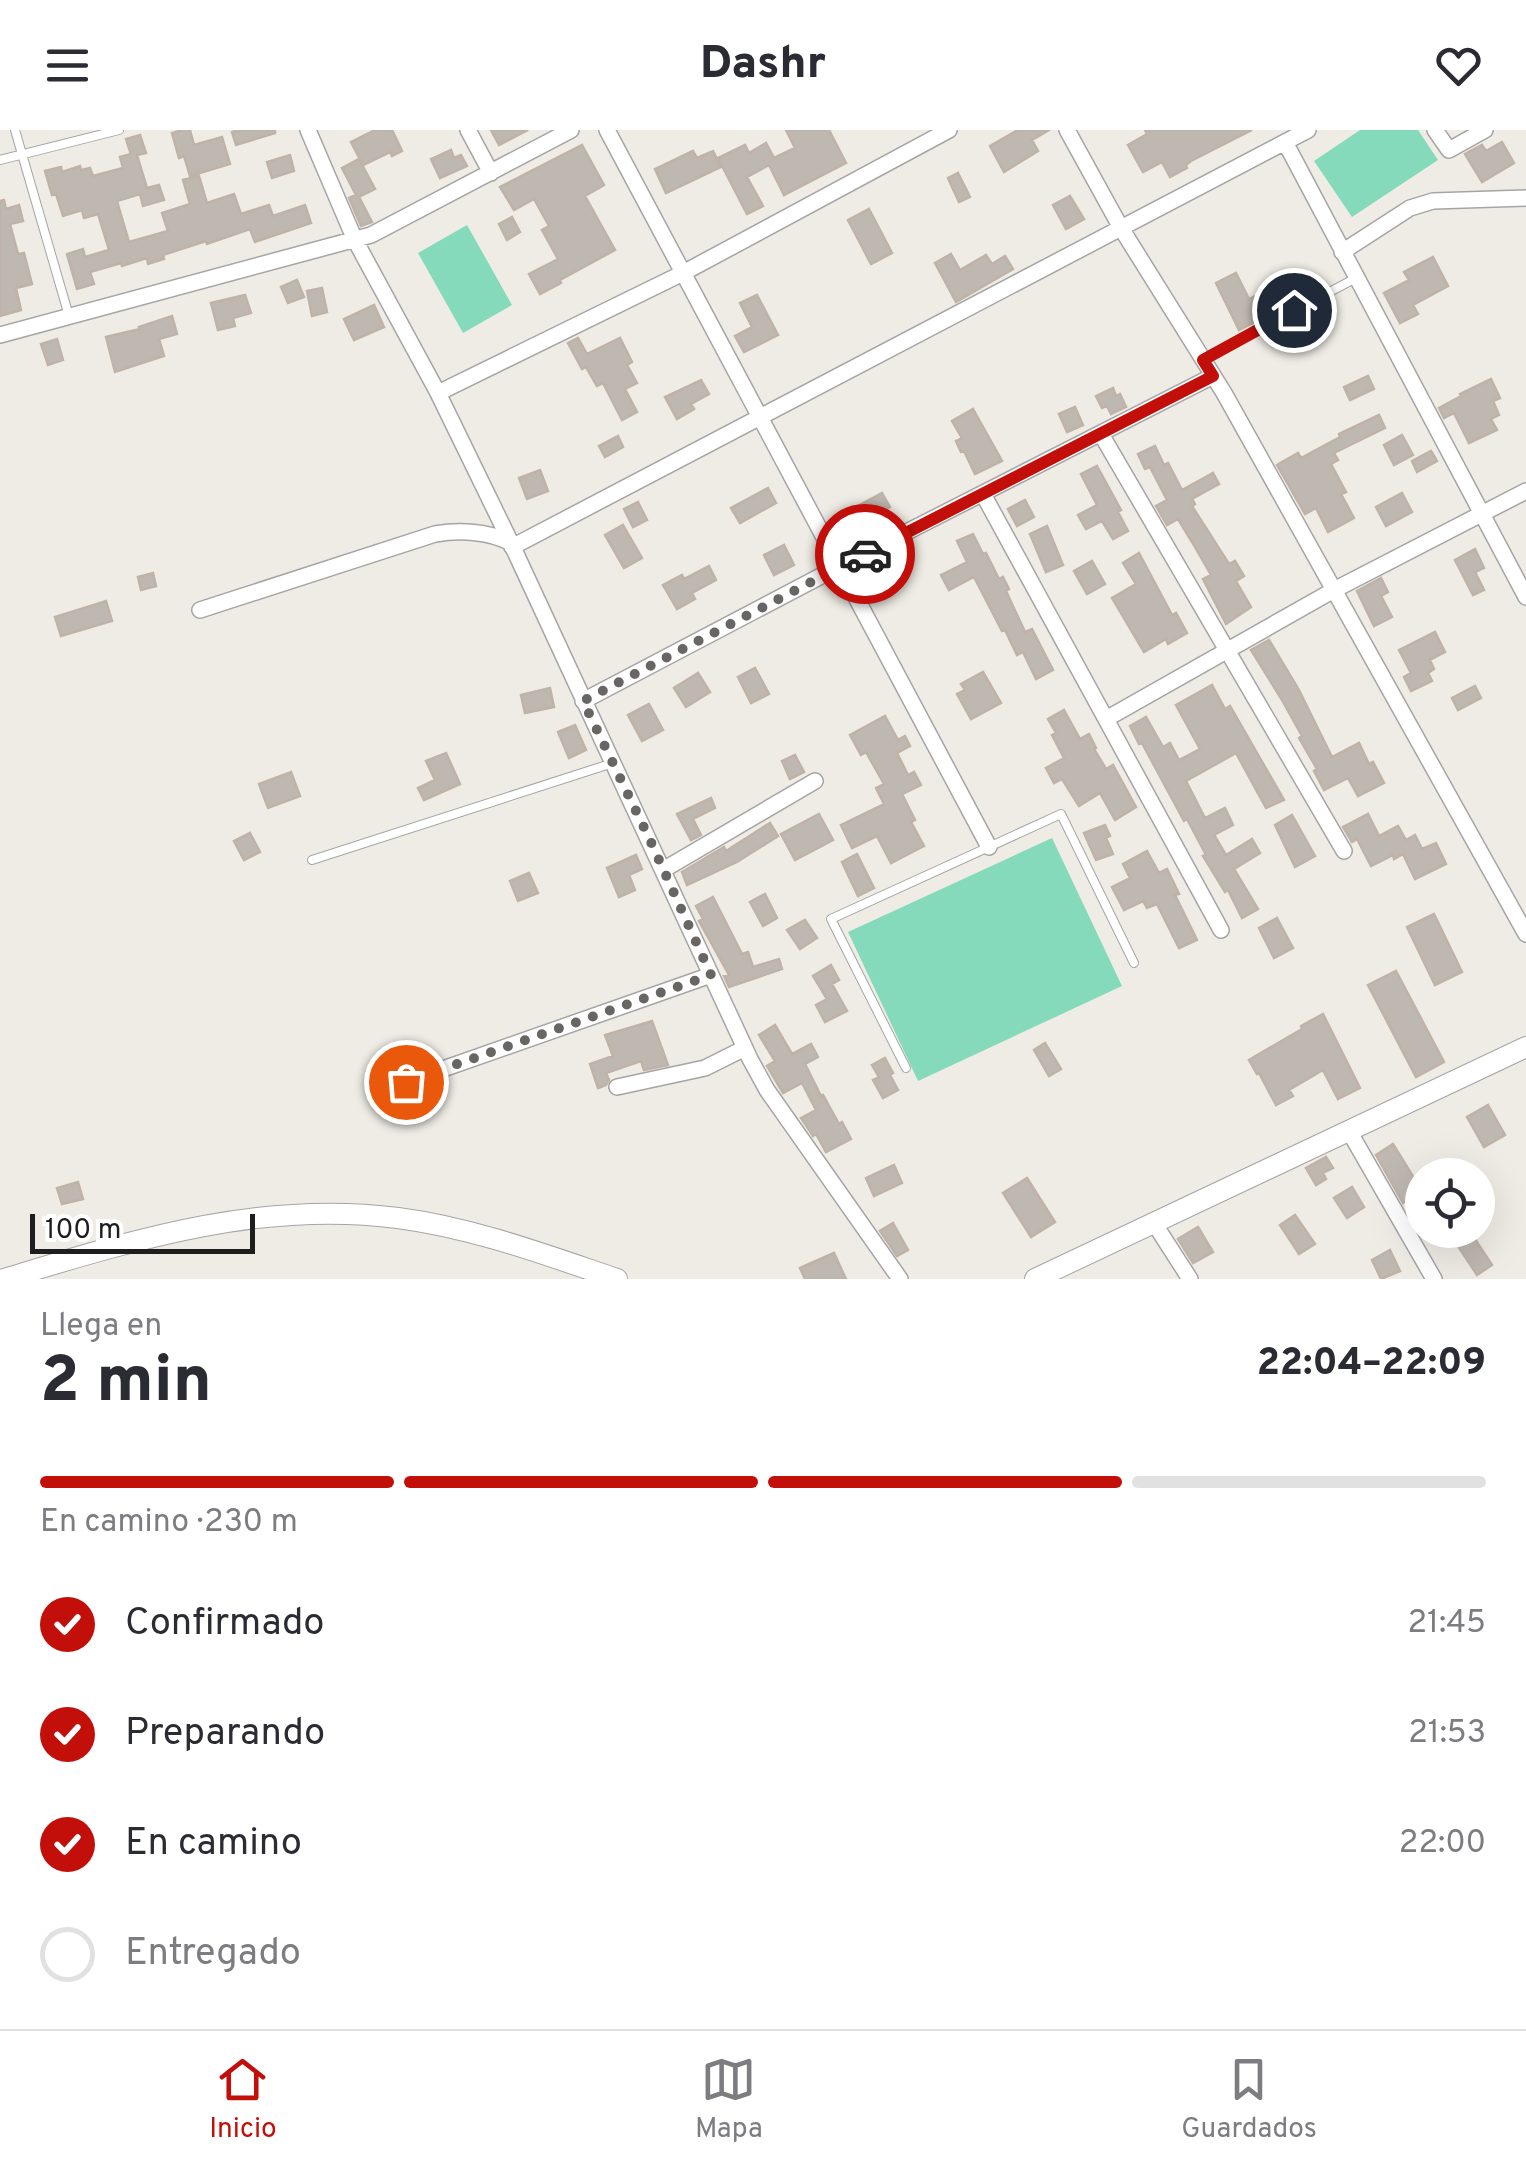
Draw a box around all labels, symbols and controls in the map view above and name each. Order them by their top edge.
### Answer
text: Dashr [700,37,826,94]
icon: menu [40,38,95,93]
icon: heart [1431,38,1486,93]
pin [1252,268,1337,353]
icon: home [1267,283,1322,338]
courier [815,504,915,604]
icon: car [838,527,893,582]
pin [364,1040,449,1125]
icon: bag [379,1055,434,1110]
map controls [1405,1158,1495,1248]
button: locate [1405,1158,1495,1248]
scale bar [30,1209,255,1254]
text: 100 m [45,1213,121,1249]
text: Llega en [40,1307,162,1347]
text: 22:04–22:09 [1257,1340,1486,1389]
text: 2 min [40,1343,212,1425]
text: En camino · 230 m [40,1503,298,1543]
icon: check [40,1597,95,1652]
text: Confirmado [125,1600,325,1649]
text: 21:45 [1408,1604,1486,1644]
icon: check [40,1707,95,1762]
text: Preparando [125,1710,325,1759]
text: 21:53 [1408,1714,1486,1754]
icon: check [40,1817,95,1872]
text: En camino [125,1820,302,1869]
text: 22:00 [1399,1824,1486,1864]
text: Entregado [125,1930,301,1979]
tab: Inicio [209,2052,277,2148]
tab: Mapa [695,2052,763,2148]
tab: Guardados [1181,2052,1317,2148]

